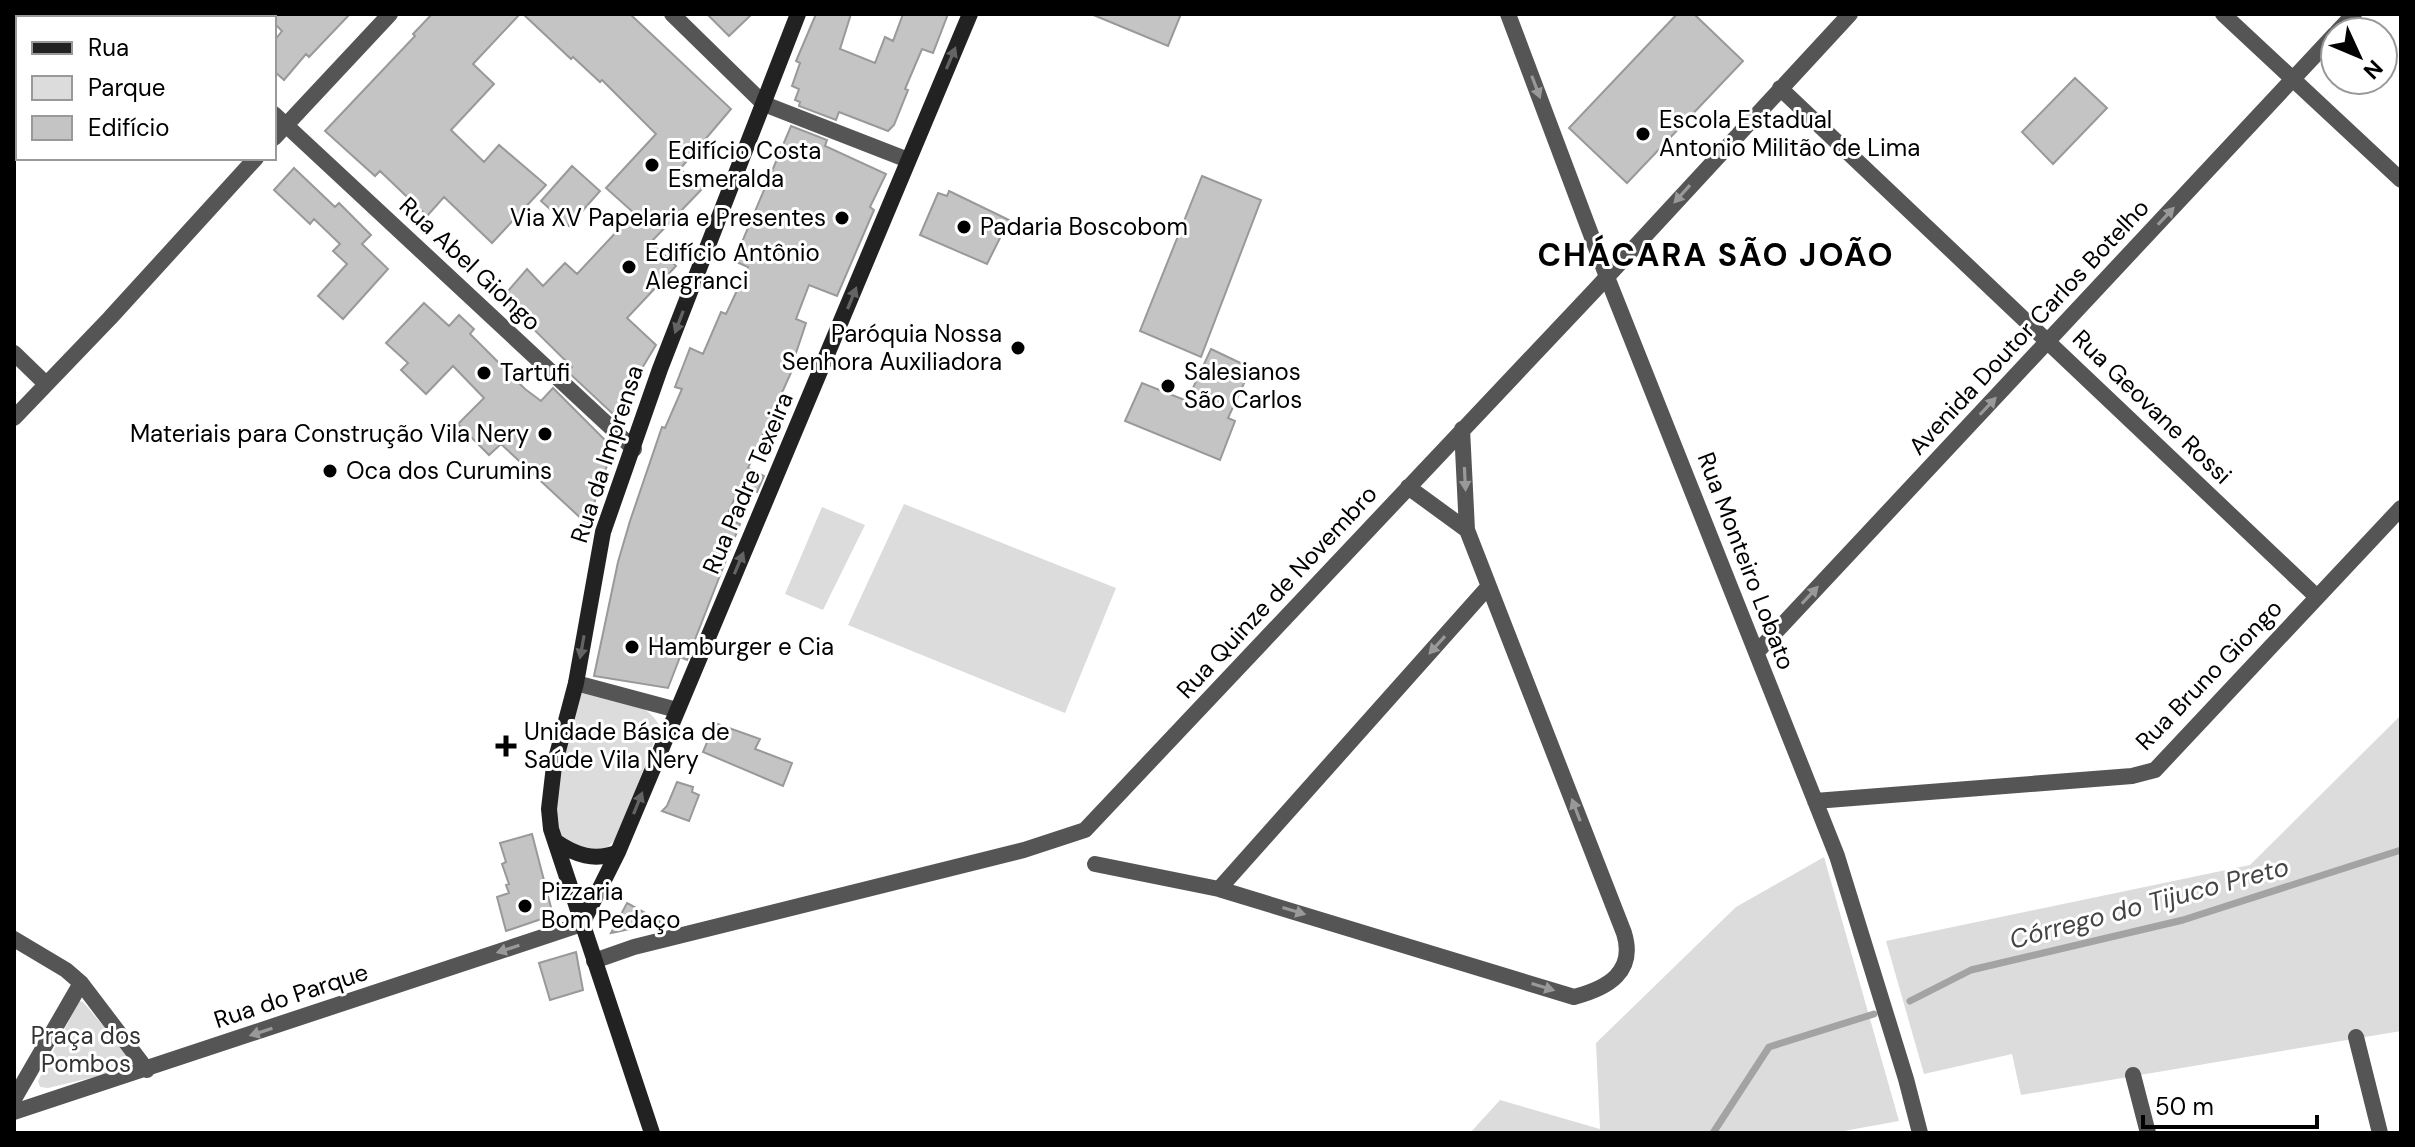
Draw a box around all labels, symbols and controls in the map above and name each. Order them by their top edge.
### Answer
legend [16,16,276,160]
north arrow [2319,16,2399,96]
text: Rua [88,32,129,63]
one-way arrow [945,46,958,70]
text: N [2357,54,2389,85]
text: Parque [88,72,165,103]
one-way arrow [1530,75,1542,99]
place label: Escola Estadual Antonio Militão de Lima [1659,104,1920,163]
text: Edifício [88,112,170,143]
marker: Escola Estadual Antonio Militão de Lima [1634,125,1652,143]
place label: Edifício Costa Esmeralda [668,135,821,194]
marker: Edifício Costa Esmeralda [643,156,661,174]
one-way arrow [1674,185,1692,204]
street label: Rua Abel Giongo [393,190,548,337]
street label: Avenida Doutor Carlos Botelho [1902,192,2156,461]
place label: Via XV Papelaria e Presentes [510,202,826,233]
one-way arrow [2156,206,2174,225]
marker: Via XV Papelaria e Presentes [833,209,851,227]
place label: Padaria Boscobom [980,211,1188,242]
marker: Padaria Boscobom [955,218,973,236]
district label: CHÁCARA SÃO JOÃO [1537,234,1895,276]
place label: Edifício Antônio Alegranci [645,237,820,296]
marker: Edifício Antônio Alegranci [620,258,638,276]
one-way arrow [845,286,858,310]
one-way arrow [672,310,685,334]
place label: Paróquia Nossa Senhora Auxiliadora [782,318,1002,377]
street label: Rua Geovane Rossi [2066,323,2238,491]
marker: Paróquia Nossa Senhora Auxiliadora [1009,339,1027,357]
place label: Salesianos São Carlos [1184,356,1302,415]
place label: Tartufi [500,357,570,388]
street label: Rua da Imprensa [563,361,650,547]
marker: Tartufi [475,364,493,382]
marker: Salesianos São Carlos [1159,377,1177,395]
street label: Rua Padre Texeira [695,387,800,578]
one-way arrow [1979,396,1997,415]
place label: Materiais para Construção Vila Nery [130,418,529,449]
marker: Materiais para Construção Vila Nery [536,425,554,443]
street label: Rua Monteiro Lobato [1691,448,1802,674]
place label: Oca dos Curumins [346,455,552,486]
marker: Oca dos Curumins [321,462,339,480]
one-way arrow [1459,467,1472,492]
street label: Rua Quinze de Novembro [1170,479,1384,705]
one-way arrow [733,552,746,575]
one-way arrow [1801,586,1819,605]
street label: Rua Bruno Giongo [2129,593,2289,757]
place label: Hamburger e Cia [648,631,834,662]
one-way arrow [575,634,588,659]
one-way arrow [1428,635,1446,654]
marker: Hamburger e Cia [623,638,641,656]
place label: Unidade Básica de Saúde Vila Nery [524,716,730,775]
marker: Unidade Básica de Saúde Vila Nery [495,735,517,757]
one-way arrow [632,791,645,815]
one-way arrow [1569,798,1582,822]
water label: Córrego do Tijuco Preto [2006,849,2292,957]
place label: Pizzaria Bom Pedaço [541,876,680,935]
marker: Pizzaria Bom Pedaço [516,897,534,915]
one-way arrow [1282,906,1306,918]
one-way arrow [496,944,520,956]
street label: Rua do Parque [210,956,372,1035]
one-way arrow [1531,982,1555,994]
park label: Praça dos Pombos [31,1020,141,1079]
one-way arrow [249,1026,273,1038]
scale bar [2143,1079,2317,1129]
text: 50 m [2155,1091,2214,1122]

